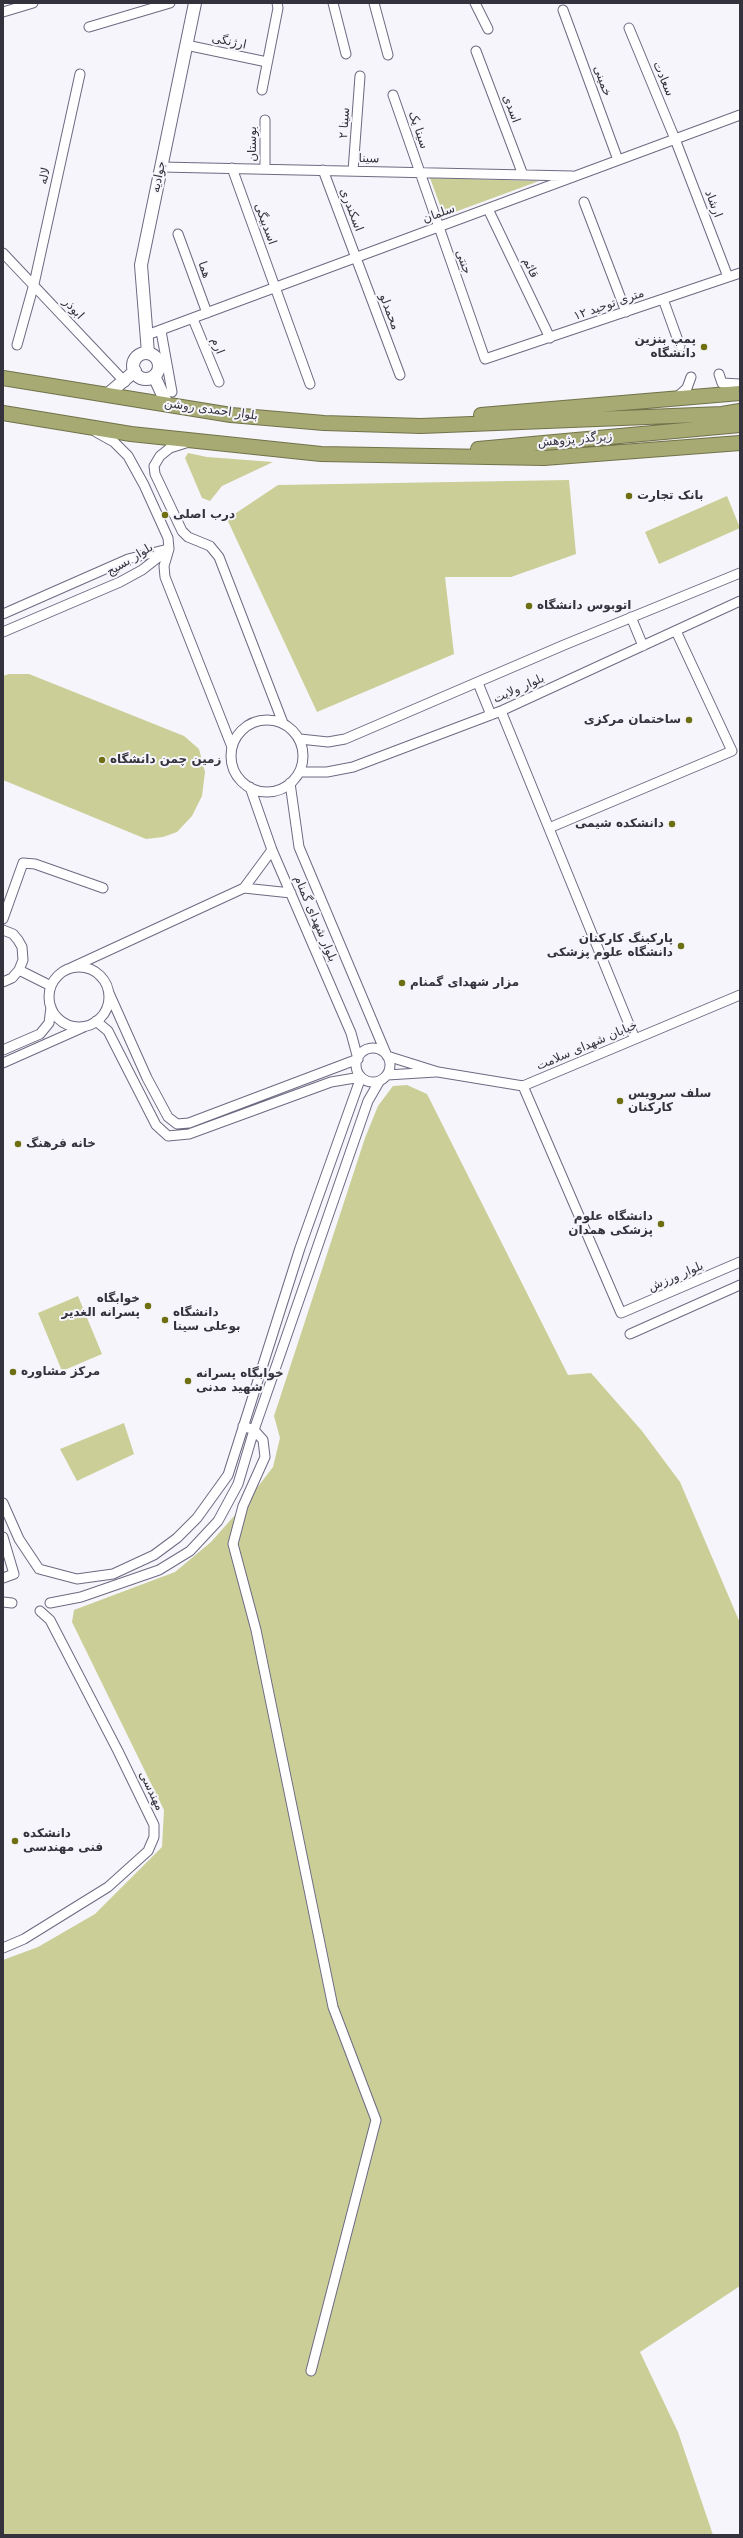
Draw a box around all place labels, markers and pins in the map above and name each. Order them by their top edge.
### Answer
place label: پمپ بنزین دانشگاه [634,333,696,361]
marker: پمپ بنزین دانشگاه [699,342,709,352]
place label: بانک تجارت [637,489,704,503]
marker: بانک تجارت [624,491,634,501]
place label: درب اصلی [173,508,235,522]
marker: درب اصلی [160,510,170,520]
place label: اتوبوس دانشگاه [537,599,631,613]
marker: اتوبوس دانشگاه [524,601,534,611]
place label: ساختمان مرکزی [584,713,681,727]
marker: ساختمان مرکزی [684,715,694,725]
place label: زمین چمن دانشگاه [110,753,221,767]
marker: زمین چمن دانشگاه [97,755,107,765]
place label: دانشکده شیمی [575,817,664,831]
marker: دانشکده شیمی [667,819,677,829]
place label: پارکینگ کارکنان دانشگاه علوم پزشکی [547,932,673,960]
marker: پارکینگ کارکنان دانشگاه علوم پزشکی [676,941,686,951]
place label: مزار شهدای گمنام [410,976,519,990]
marker: مزار شهدای گمنام [397,978,407,988]
place label: سلف سرویس کارکنان [628,1087,711,1115]
marker: سلف سرویس کارکنان [615,1096,625,1106]
place label: خانه فرهنگ [26,1137,96,1151]
marker: خانه فرهنگ [13,1139,23,1149]
place label: دانشگاه علوم پزشکی همدان [568,1210,653,1238]
marker: دانشگاه علوم پزشکی همدان [656,1219,666,1229]
place label: خوابگاه پسرانه الغدیر [61,1292,140,1320]
marker: خوابگاه پسرانه الغدیر [143,1301,153,1311]
place label: دانشگاه بوعلی سینا [173,1306,241,1334]
marker: دانشگاه بوعلی سینا [160,1315,170,1325]
place label: مرکز مشاوره [21,1365,100,1379]
marker: مرکز مشاوره [8,1367,18,1377]
place label: خوابگاه پسرانه شهید مدنی [196,1367,284,1395]
marker: خوابگاه پسرانه شهید مدنی [183,1376,193,1386]
place label: دانشکده فنی مهندسی [23,1827,103,1855]
marker: دانشکده فنی مهندسی [10,1836,20,1846]

